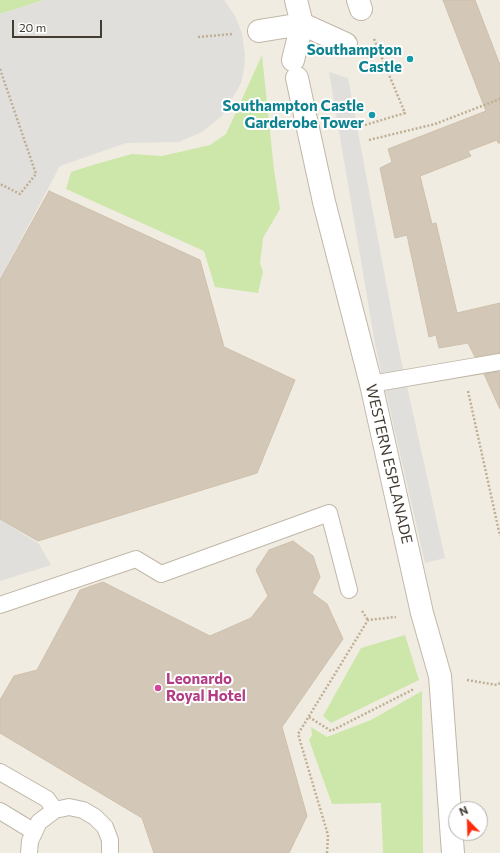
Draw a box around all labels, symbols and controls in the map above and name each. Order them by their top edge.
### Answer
scale bar [14,12,104,38]
text: 20 m [19,20,46,34]
place label: Southampton Castle [307,41,402,76]
marker: Southampton Castle [405,54,415,64]
place label: Southampton Castle Garderobe Tower [222,97,364,132]
marker: Southampton Castle Garderobe Tower [367,110,377,120]
street label: WESTERN ESPLANADE [362,382,416,546]
place label: Leonardo Royal Hotel [166,670,246,705]
marker: Leonardo Royal Hotel [153,683,163,693]
north arrow [448,801,488,841]
text: N [457,803,470,818]

